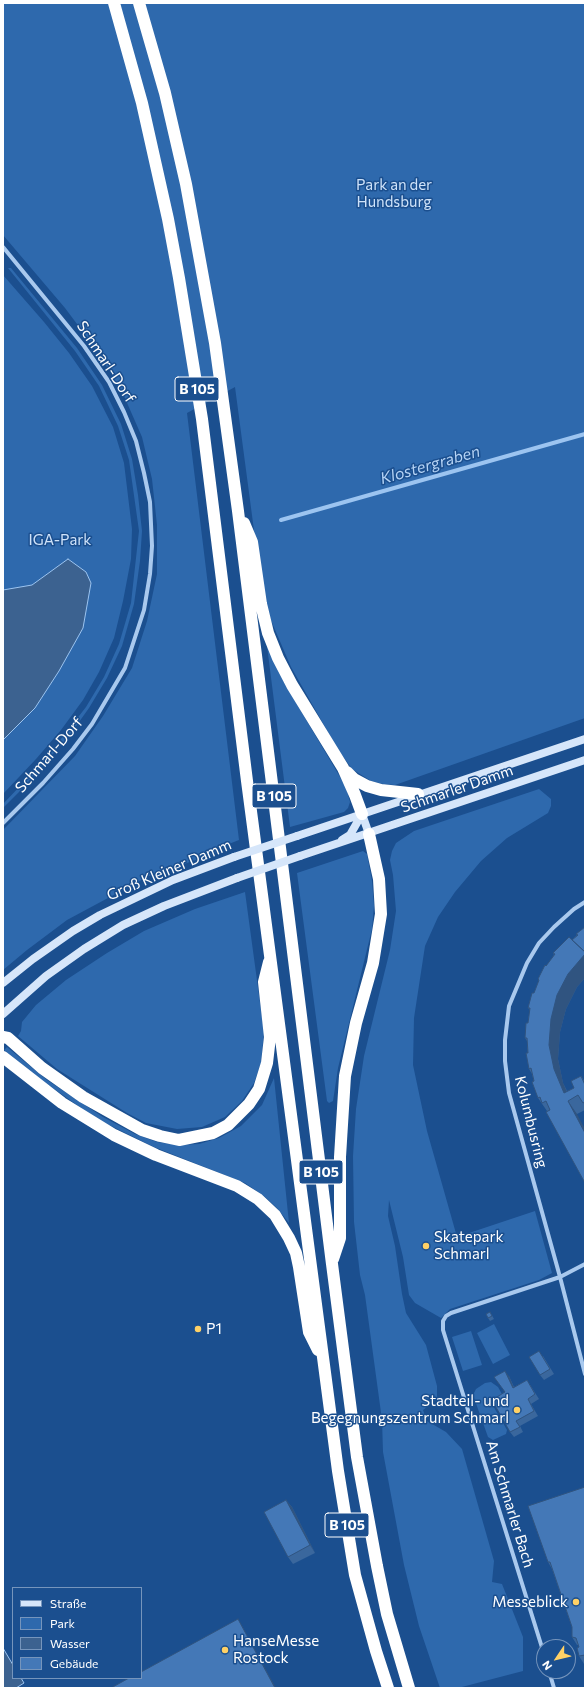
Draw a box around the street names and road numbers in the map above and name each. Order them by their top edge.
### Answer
street label: Schmarl-Dorf [73,318,139,406]
road number: B 105 [175,377,219,401]
street label: Schmarl-Dorf [11,714,87,796]
street label: Schmarler Damm [399,761,515,817]
road number: B 105 [252,784,296,808]
street label: Groß Kleiner Damm [104,836,234,904]
street label: Kolumbusring [511,1074,551,1170]
road number: B 105 [299,1160,343,1184]
street label: Am Schmarler Bach [482,1438,538,1570]
road number: B 105 [325,1513,369,1537]

